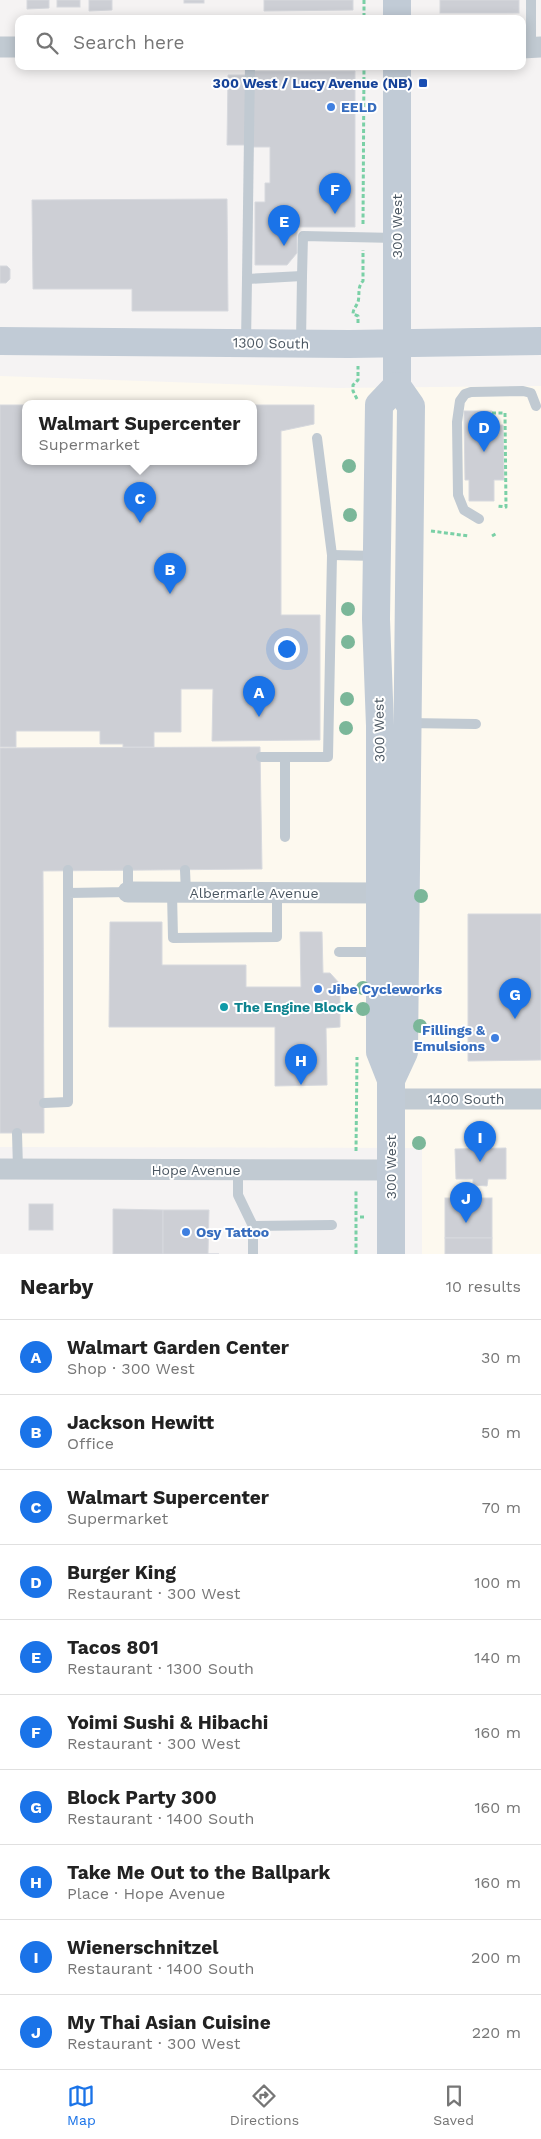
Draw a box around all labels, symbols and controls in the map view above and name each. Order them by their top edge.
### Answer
search box [15,15,526,70]
icon: search [33,29,61,57]
text: Search here [73,31,184,54]
place label: 300 West / Lucy Avenue (NB) [213,75,413,91]
marker: 300 West / Lucy Avenue (NB) [417,77,429,89]
place label: EELD [341,99,377,115]
marker: EELD [325,101,337,113]
pin: F [319,173,351,214]
street label: 300 West [389,194,405,258]
pin: E [268,205,300,246]
street label: 1300 South [233,334,309,352]
popup [22,400,257,465]
pin: D [468,411,500,452]
text: Walmart Supercenter [39,412,240,435]
text: Supermarket [39,435,140,454]
pin: C [124,482,156,523]
pin: B [154,553,186,594]
your location [274,636,300,662]
pin: A [243,676,275,717]
street label: 300 West [370,698,388,762]
street label: Albermarle Avenue [189,885,319,901]
pin: G [499,978,531,1019]
place label: Jibe Cycleworks [328,981,443,997]
marker: Jibe Cycleworks [312,983,324,995]
place label: The Engine Block [234,999,354,1015]
marker: The Engine Block [218,1001,230,1013]
place label: Fillings & Emulsions [414,1022,486,1054]
marker: Fillings & Emulsions [489,1032,501,1044]
pin: H [285,1044,317,1085]
street label: 1400 South [428,1091,504,1107]
pin: I [464,1121,496,1162]
street label: 300 West [383,1135,399,1199]
street label: Hope Avenue [151,1162,241,1178]
pin: J [450,1182,482,1223]
place label: Osy Tattoo [196,1224,269,1240]
marker: Osy Tattoo [180,1226,192,1238]
text: Nearby [20,1274,93,1299]
text: 10 results [446,1277,521,1296]
text: Walmart Garden Center [67,1336,289,1359]
text: A [31,1348,41,1367]
text: 30 m [481,1348,521,1367]
text: Shop · 300 West [67,1359,195,1378]
text: Jackson Hewitt [67,1411,214,1434]
text: B [31,1423,41,1442]
text: 50 m [481,1423,521,1442]
text: Office [67,1434,114,1453]
text: Walmart Supercenter [67,1486,269,1509]
text: C [31,1498,41,1517]
text: 70 m [482,1498,521,1517]
text: Supermarket [67,1509,168,1528]
text: Burger King [67,1561,176,1584]
text: D [30,1573,42,1592]
text: 100 m [474,1573,521,1592]
text: Restaurant · 300 West [67,1584,241,1603]
text: Tacos 801 [67,1636,159,1659]
text: E [31,1648,41,1667]
text: 140 m [474,1648,521,1667]
text: Restaurant · 1300 South [67,1659,254,1678]
text: Yoimi Sushi & Hibachi [67,1711,268,1734]
text: F [31,1723,41,1742]
text: 160 m [474,1723,521,1742]
text: Restaurant · 300 West [67,1734,241,1753]
text: Block Party 300 [67,1786,217,1809]
text: G [30,1798,42,1817]
text: 160 m [474,1798,521,1817]
text: Restaurant · 1400 South [67,1809,254,1828]
text: Take Me Out to the Ballpark [67,1861,330,1884]
text: H [30,1873,42,1892]
text: 160 m [474,1873,521,1892]
text: Place · Hope Avenue [67,1884,225,1903]
text: Wienerschnitzel [67,1936,218,1959]
text: I [33,1948,39,1967]
text: 200 m [471,1948,521,1967]
text: Restaurant · 1400 South [67,1959,254,1978]
text: My Thai Asian Cuisine [67,2011,271,2034]
text: J [31,2023,41,2042]
text: 220 m [472,2023,521,2042]
text: Restaurant · 300 West [67,2034,241,2053]
tab: Map [67,2082,96,2128]
tab: Directions [230,2082,299,2128]
tab: Saved [433,2082,474,2128]

